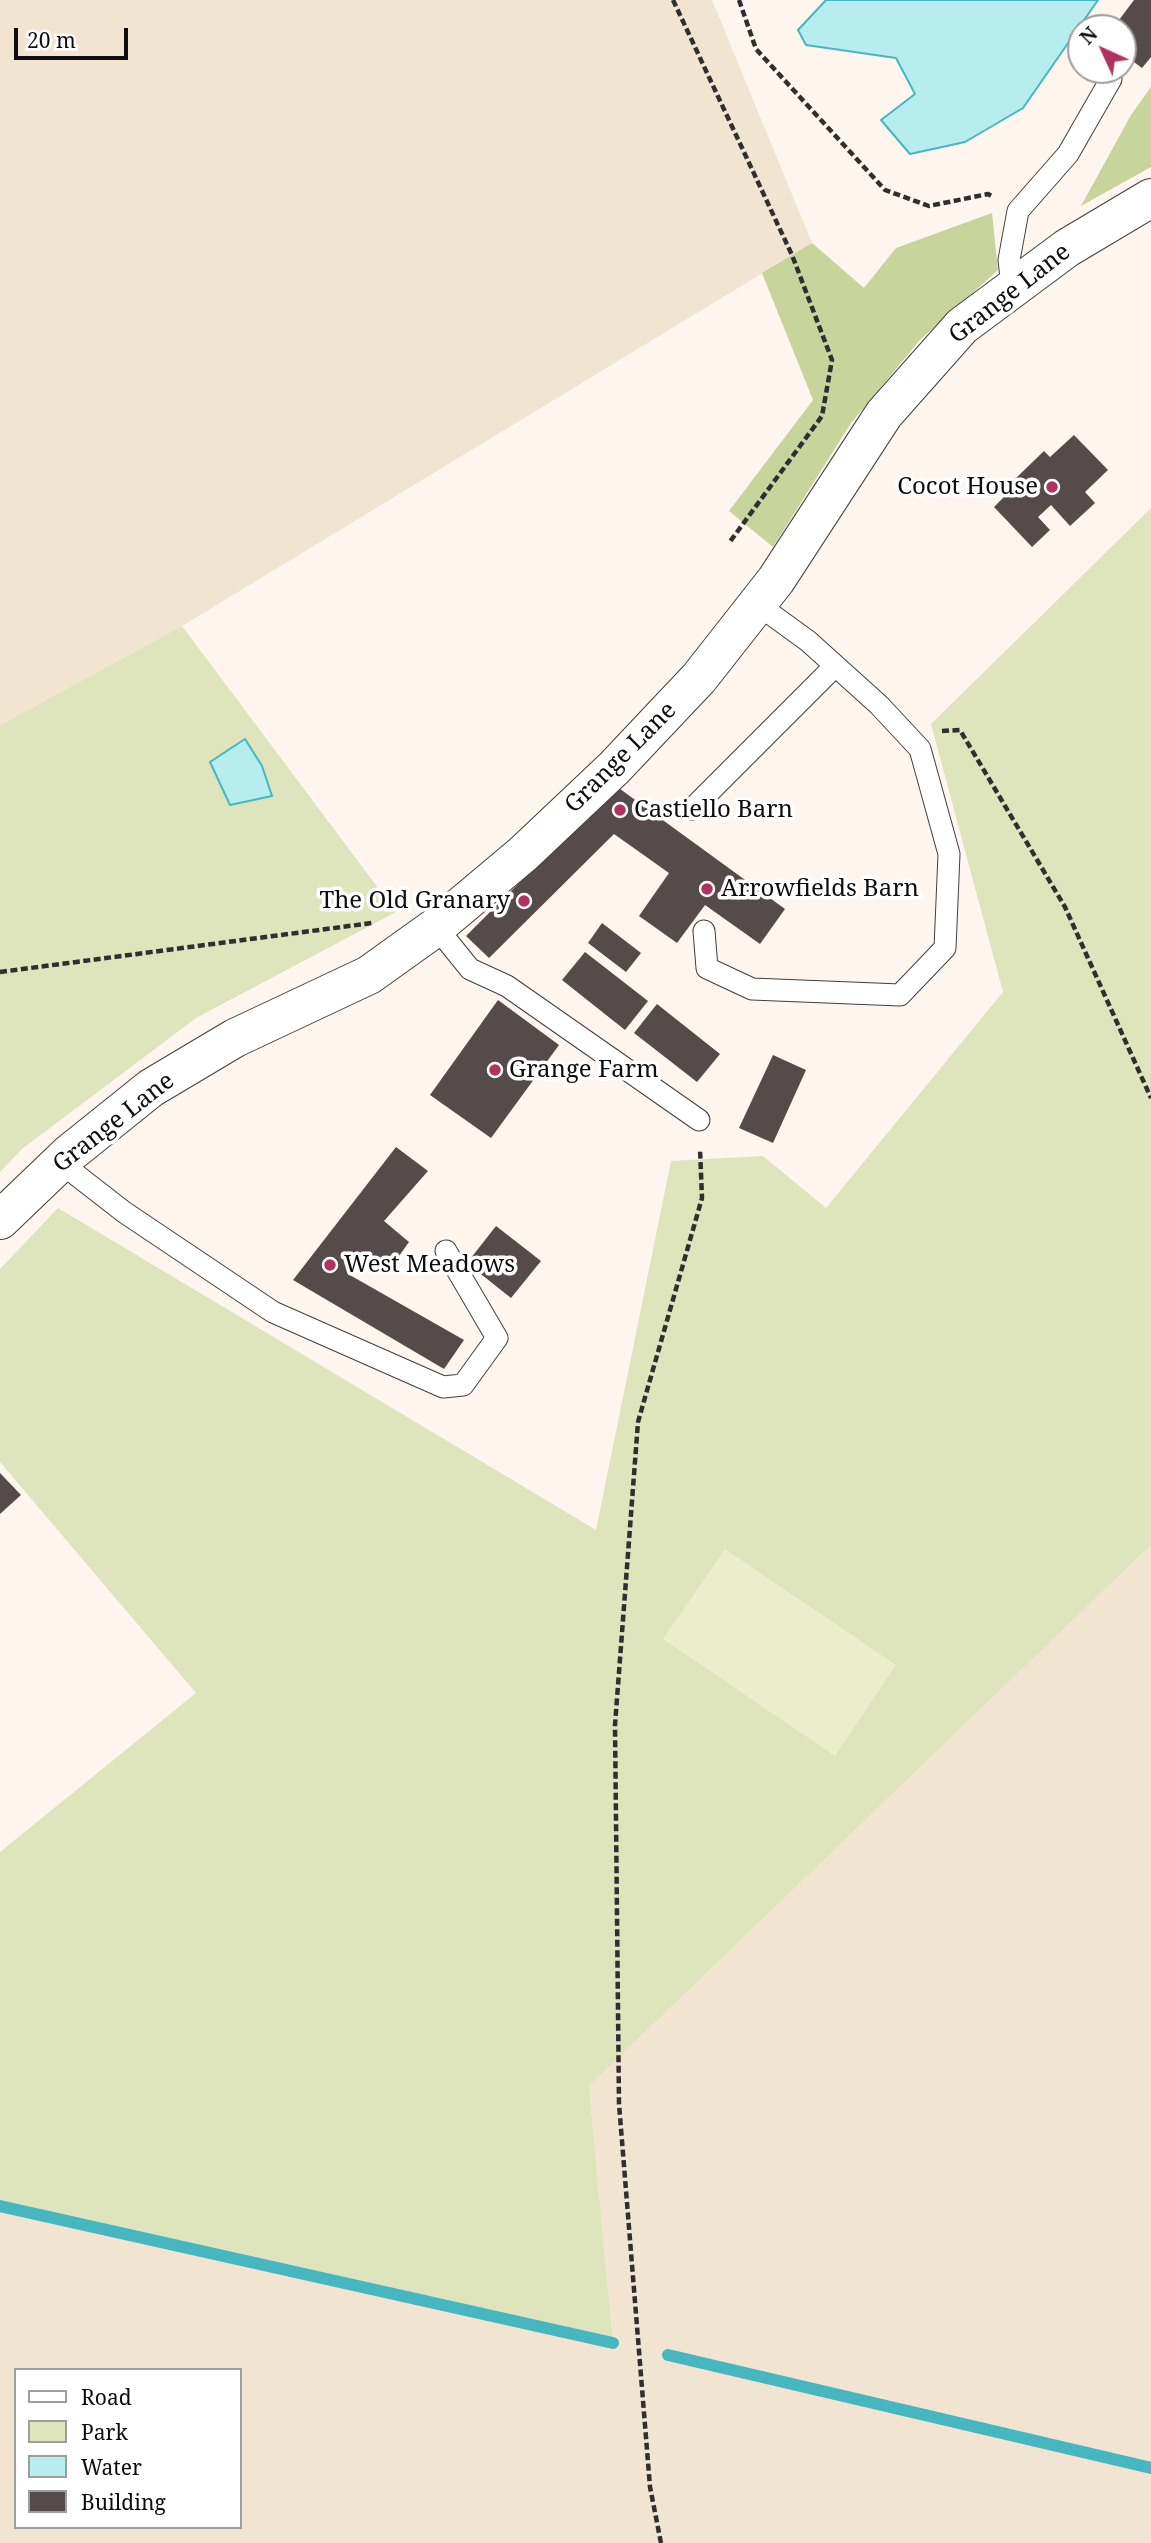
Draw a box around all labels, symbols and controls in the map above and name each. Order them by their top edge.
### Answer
scale bar [18,14,131,58]
north arrow [1067,14,1137,84]
text: N [1074,21,1103,50]
text: 20 m [27,26,76,54]
street label: Grange Lane [944,238,1076,350]
place label: Cocot House [897,473,1038,501]
marker: Cocot House [1044,479,1060,495]
street label: Grange Lane [559,696,683,820]
place label: Castiello Barn [634,796,793,824]
marker: Castiello Barn [612,802,628,818]
place label: Arrowfields Barn [721,875,919,903]
marker: Arrowfields Barn [699,881,715,897]
place label: The Old Granary [319,887,510,915]
marker: The Old Granary [516,893,532,909]
place label: Grange Farm [509,1056,659,1084]
marker: Grange Farm [487,1062,503,1078]
street label: Grange Lane [48,1067,180,1179]
place label: West Meadows [344,1251,515,1279]
marker: West Meadows [322,1257,338,1273]
legend [14,2368,242,2529]
text: Road [81,2383,132,2411]
text: Park [81,2418,128,2446]
text: Water [81,2453,142,2481]
text: Building [81,2488,166,2516]

